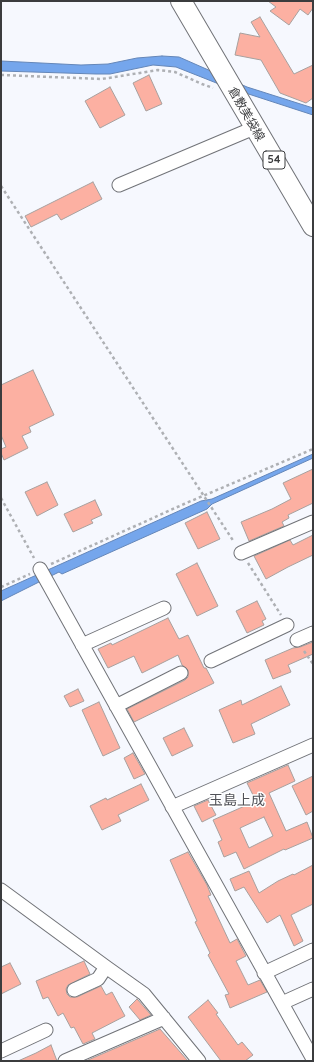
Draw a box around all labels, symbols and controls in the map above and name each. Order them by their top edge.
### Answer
street label: 倉敷美袋線 [225,84,267,144]
road number: 54 [263,151,285,169]
district label: 玉島上成 [209,793,265,809]

